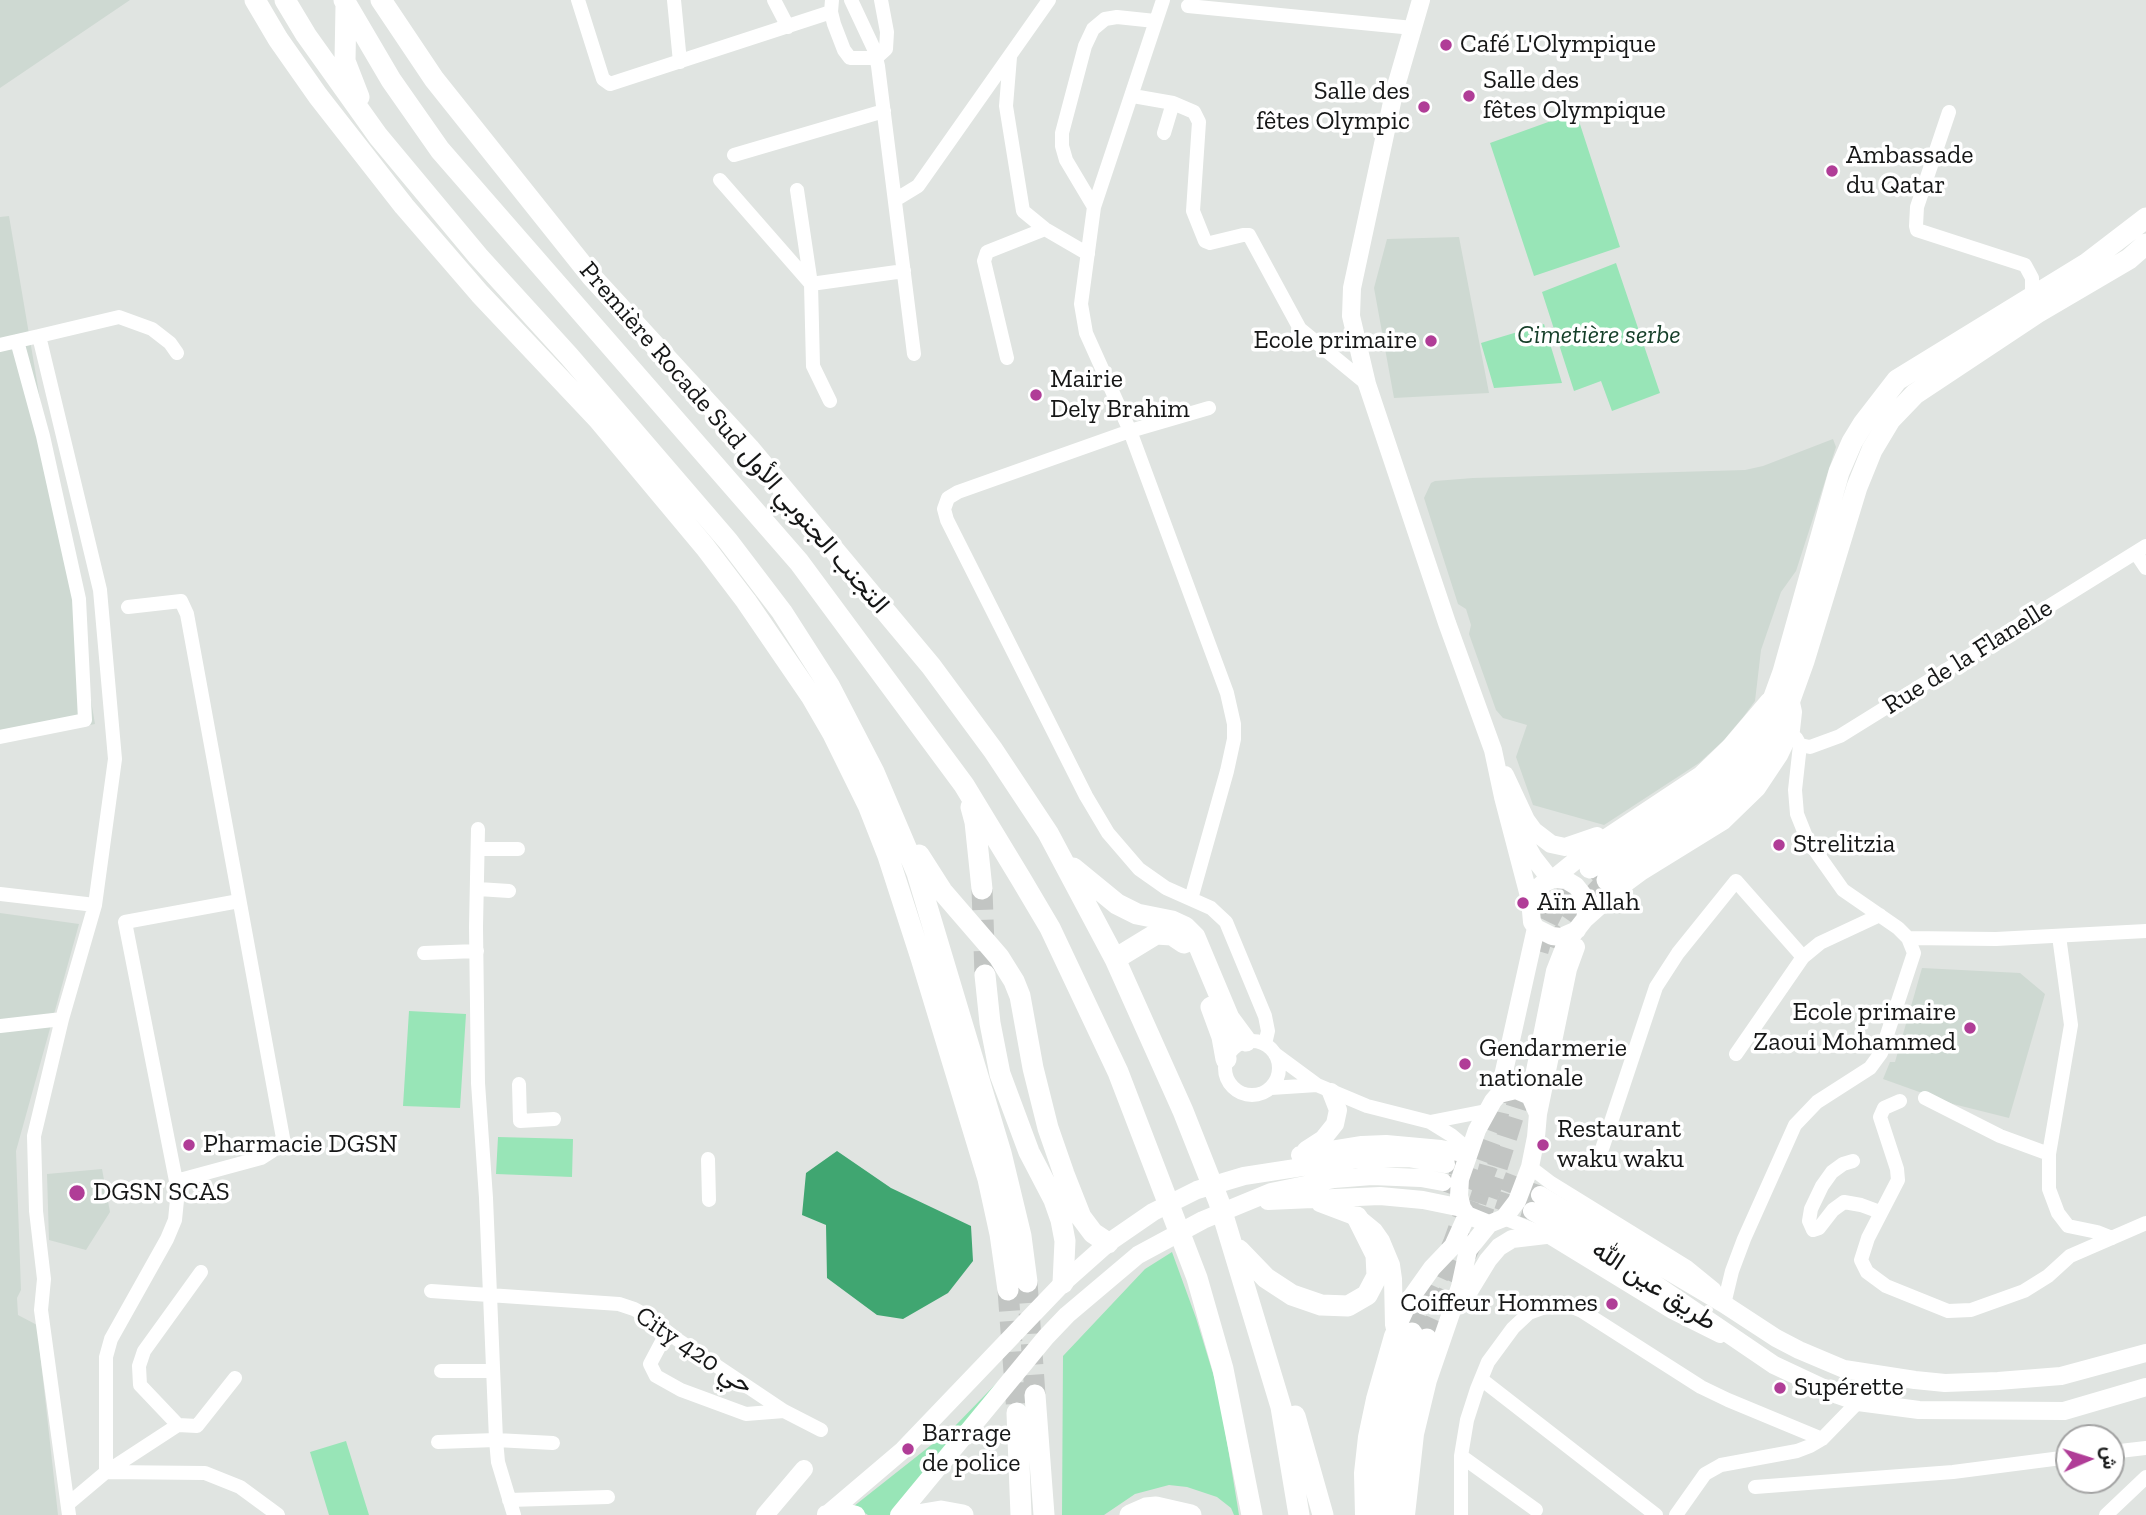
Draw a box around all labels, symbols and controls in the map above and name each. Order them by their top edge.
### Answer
place label: Café L'Olympique [1460,29,1656,61]
marker: Café L'Olympique [1438,37,1454,53]
place label: Salle des fêtes Olympique [1483,65,1666,126]
place label: Salle des fêtes Olympic [1256,76,1410,138]
marker: Salle des fêtes Olympique [1461,88,1477,104]
marker: Salle des fêtes Olympic [1416,99,1432,115]
place label: Ambassade du Qatar [1846,140,1974,202]
marker: Ambassade du Qatar [1824,163,1840,179]
street label: Première Rocade Sud التجنب الجنوبي الأول [572,256,896,620]
park label: Cimetière serbe [1517,320,1681,352]
place label: Ecole primaire [1253,325,1417,357]
marker: Ecole primaire [1423,333,1439,349]
place label: Mairie Dely Brahim [1050,364,1190,426]
marker: Mairie Dely Brahim [1028,387,1044,403]
street label: Rue de la Flanelle [1878,592,2058,722]
place label: Strelitzia [1793,829,1895,861]
marker: Strelitzia [1771,837,1787,853]
place label: Aïn Allah [1537,887,1640,919]
marker: Aïn Allah [1515,895,1531,911]
place label: Ecole primaire Zaoui Mohammed [1753,997,1956,1058]
marker: Ecole primaire Zaoui Mohammed [1962,1020,1978,1036]
place label: Gendarmerie nationale [1479,1033,1627,1094]
marker: Gendarmerie nationale [1457,1056,1473,1072]
place label: Restaurant waku waku [1557,1114,1684,1176]
place label: Pharmacie DGSN [203,1129,398,1161]
marker: Pharmacie DGSN [181,1137,197,1153]
marker: Restaurant waku waku [1535,1137,1551,1153]
place label: DGSN SCAS [93,1177,230,1209]
marker: DGSN SCAS [67,1183,87,1203]
street label: طريق عين الله [1586,1234,1722,1338]
place label: Coiffeur Hommes [1400,1288,1598,1320]
marker: Coiffeur Hommes [1604,1296,1620,1312]
street label: City 420 حي [629,1300,759,1402]
place label: Supérette [1794,1372,1904,1404]
marker: Supérette [1772,1380,1788,1396]
place label: Barrage de police [922,1418,1020,1480]
north arrow [2055,1424,2125,1494]
marker: Barrage de police [900,1441,916,1457]
text: ش [2097,1446,2122,1470]

